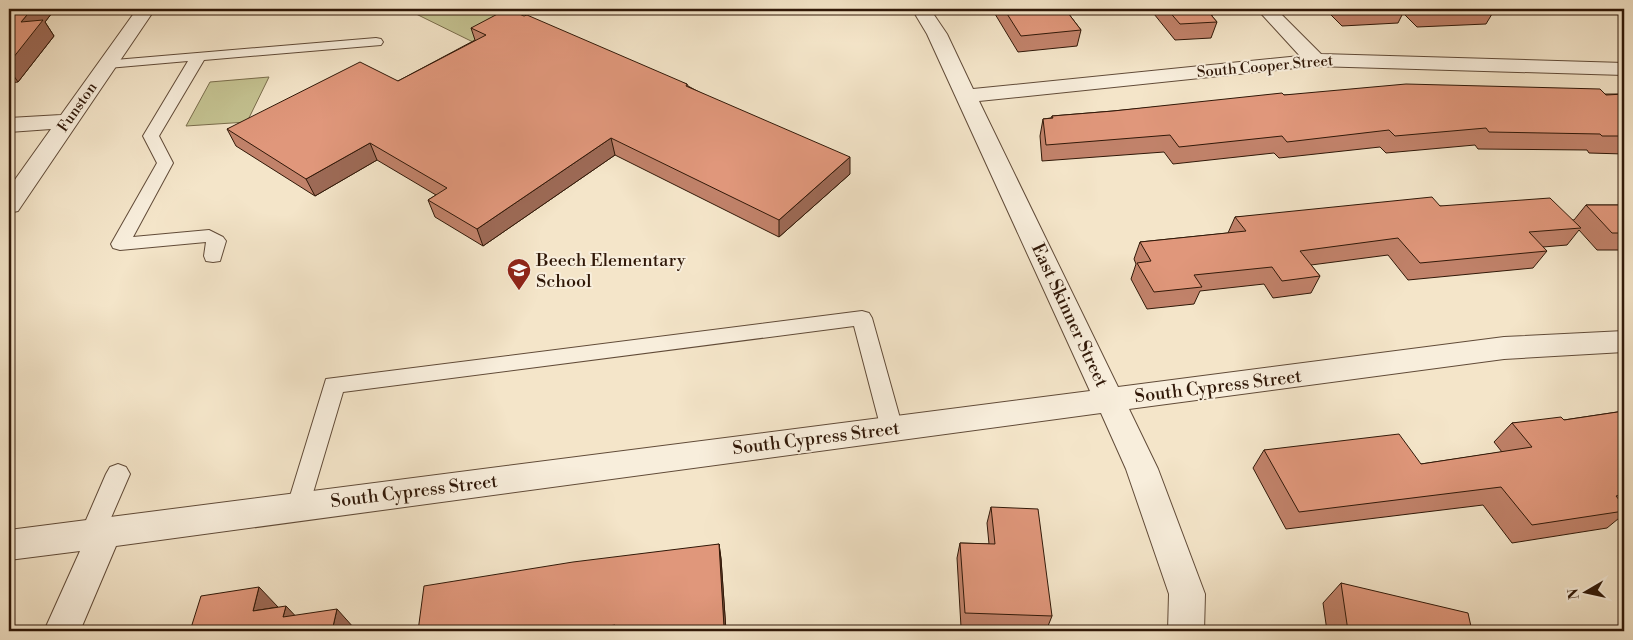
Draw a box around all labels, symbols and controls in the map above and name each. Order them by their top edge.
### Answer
street label: South Cooper Street [1196,51,1335,82]
street label: Funston [53,79,101,136]
street label: East Skinner Street [1026,240,1113,391]
place label: Beech Elementary School [535,249,686,293]
school or university icon: Beech Elementary School [506,257,532,291]
street label: South Cypress Street [1133,365,1303,408]
street label: South Cypress Street [731,417,901,460]
street label: South Cypress Street [329,470,499,513]
north arrow [1560,568,1610,618]
text: N [1564,587,1584,601]

